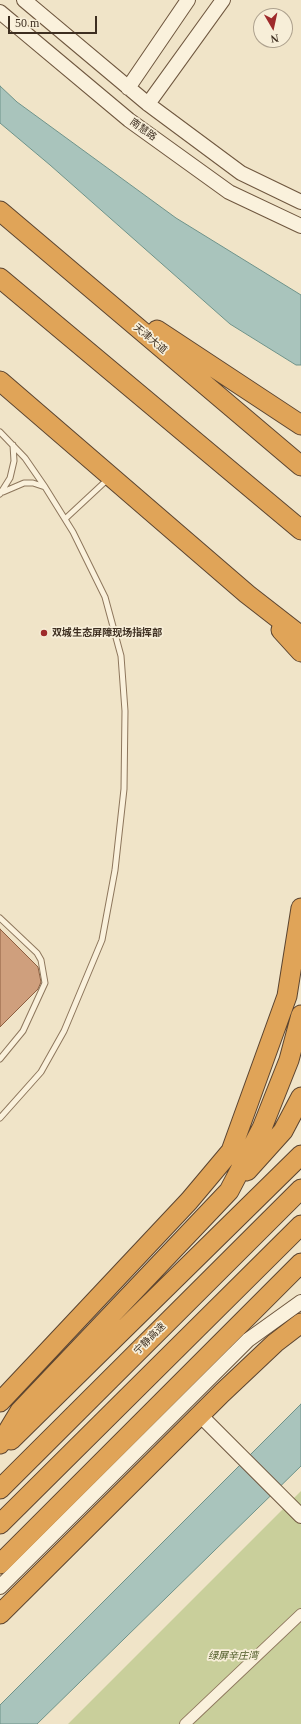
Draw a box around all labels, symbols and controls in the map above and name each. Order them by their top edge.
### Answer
scale bar [10,8,99,34]
north arrow [253,8,293,48]
text: 50 m [15,16,39,30]
text: N [270,32,280,45]
street label: 南慧路 [127,116,159,144]
street label: 天津大道 [131,322,169,356]
place label: 双城生态屏障现场指挥部 [52,627,162,639]
marker: 双城生态屏障现场指挥部 [39,628,49,638]
street label: 宁静高速 [132,1321,168,1357]
park label: 绿屏辛庄湾 [208,1650,258,1662]

